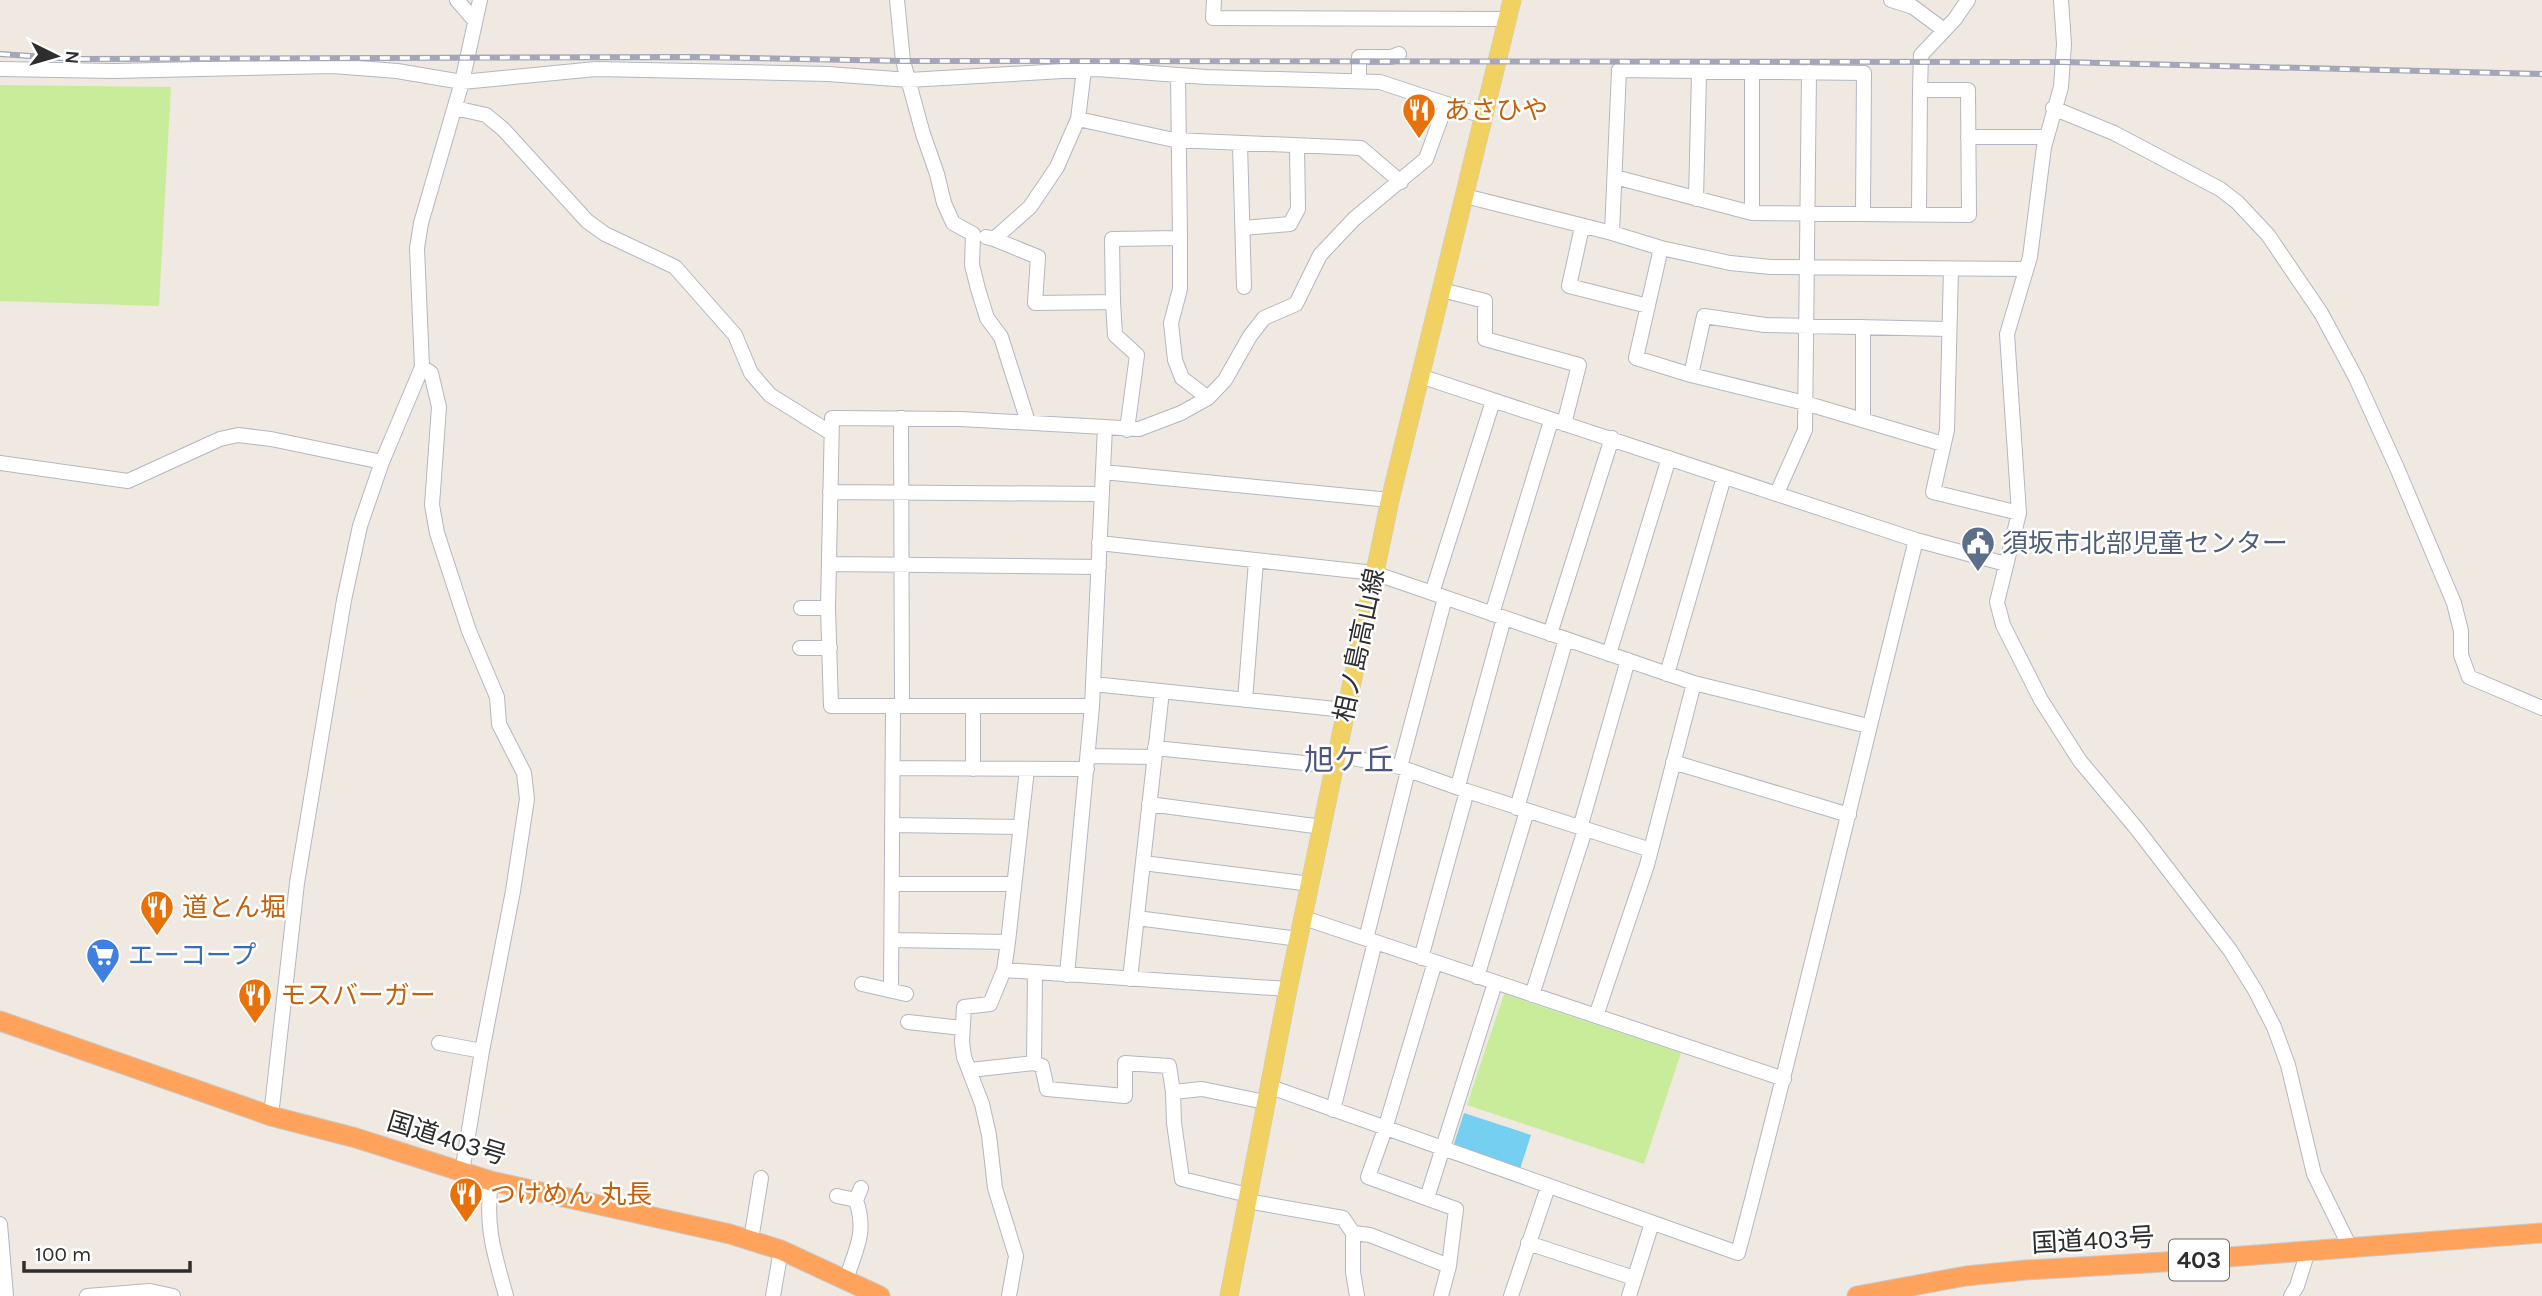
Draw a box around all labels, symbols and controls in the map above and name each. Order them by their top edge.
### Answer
north arrow [21,21,91,91]
text: N [60,50,83,65]
restaurant icon: あさひや [1400,91,1438,140]
place label: あさひや [1444,95,1548,126]
public building icon: 須坂市北部児童センター [1959,524,1997,573]
place label: 須坂市北部児童センター [2002,528,2288,559]
street label: 相ノ島高山線 [1328,566,1391,725]
district label: 旭ケ丘 [1304,742,1394,778]
restaurant icon: 道とん堀 [138,888,176,937]
place label: 道とん堀 [182,892,286,923]
supermarket icon: エーコープ [84,936,122,985]
place label: エーコープ [128,940,256,971]
restaurant icon: モスバーガー [236,976,274,1025]
place label: モスバーガー [280,980,436,1011]
street label: 国道403号 [383,1106,510,1171]
restaurant icon: つけめん 丸長 [447,1175,485,1224]
place label: つけめん 丸長 [490,1179,652,1210]
street label: 国道403号 [2031,1222,2155,1259]
scale bar [24,1230,191,1274]
road number: 403 [2169,1240,2229,1280]
text: 100 m [35,1242,92,1266]

